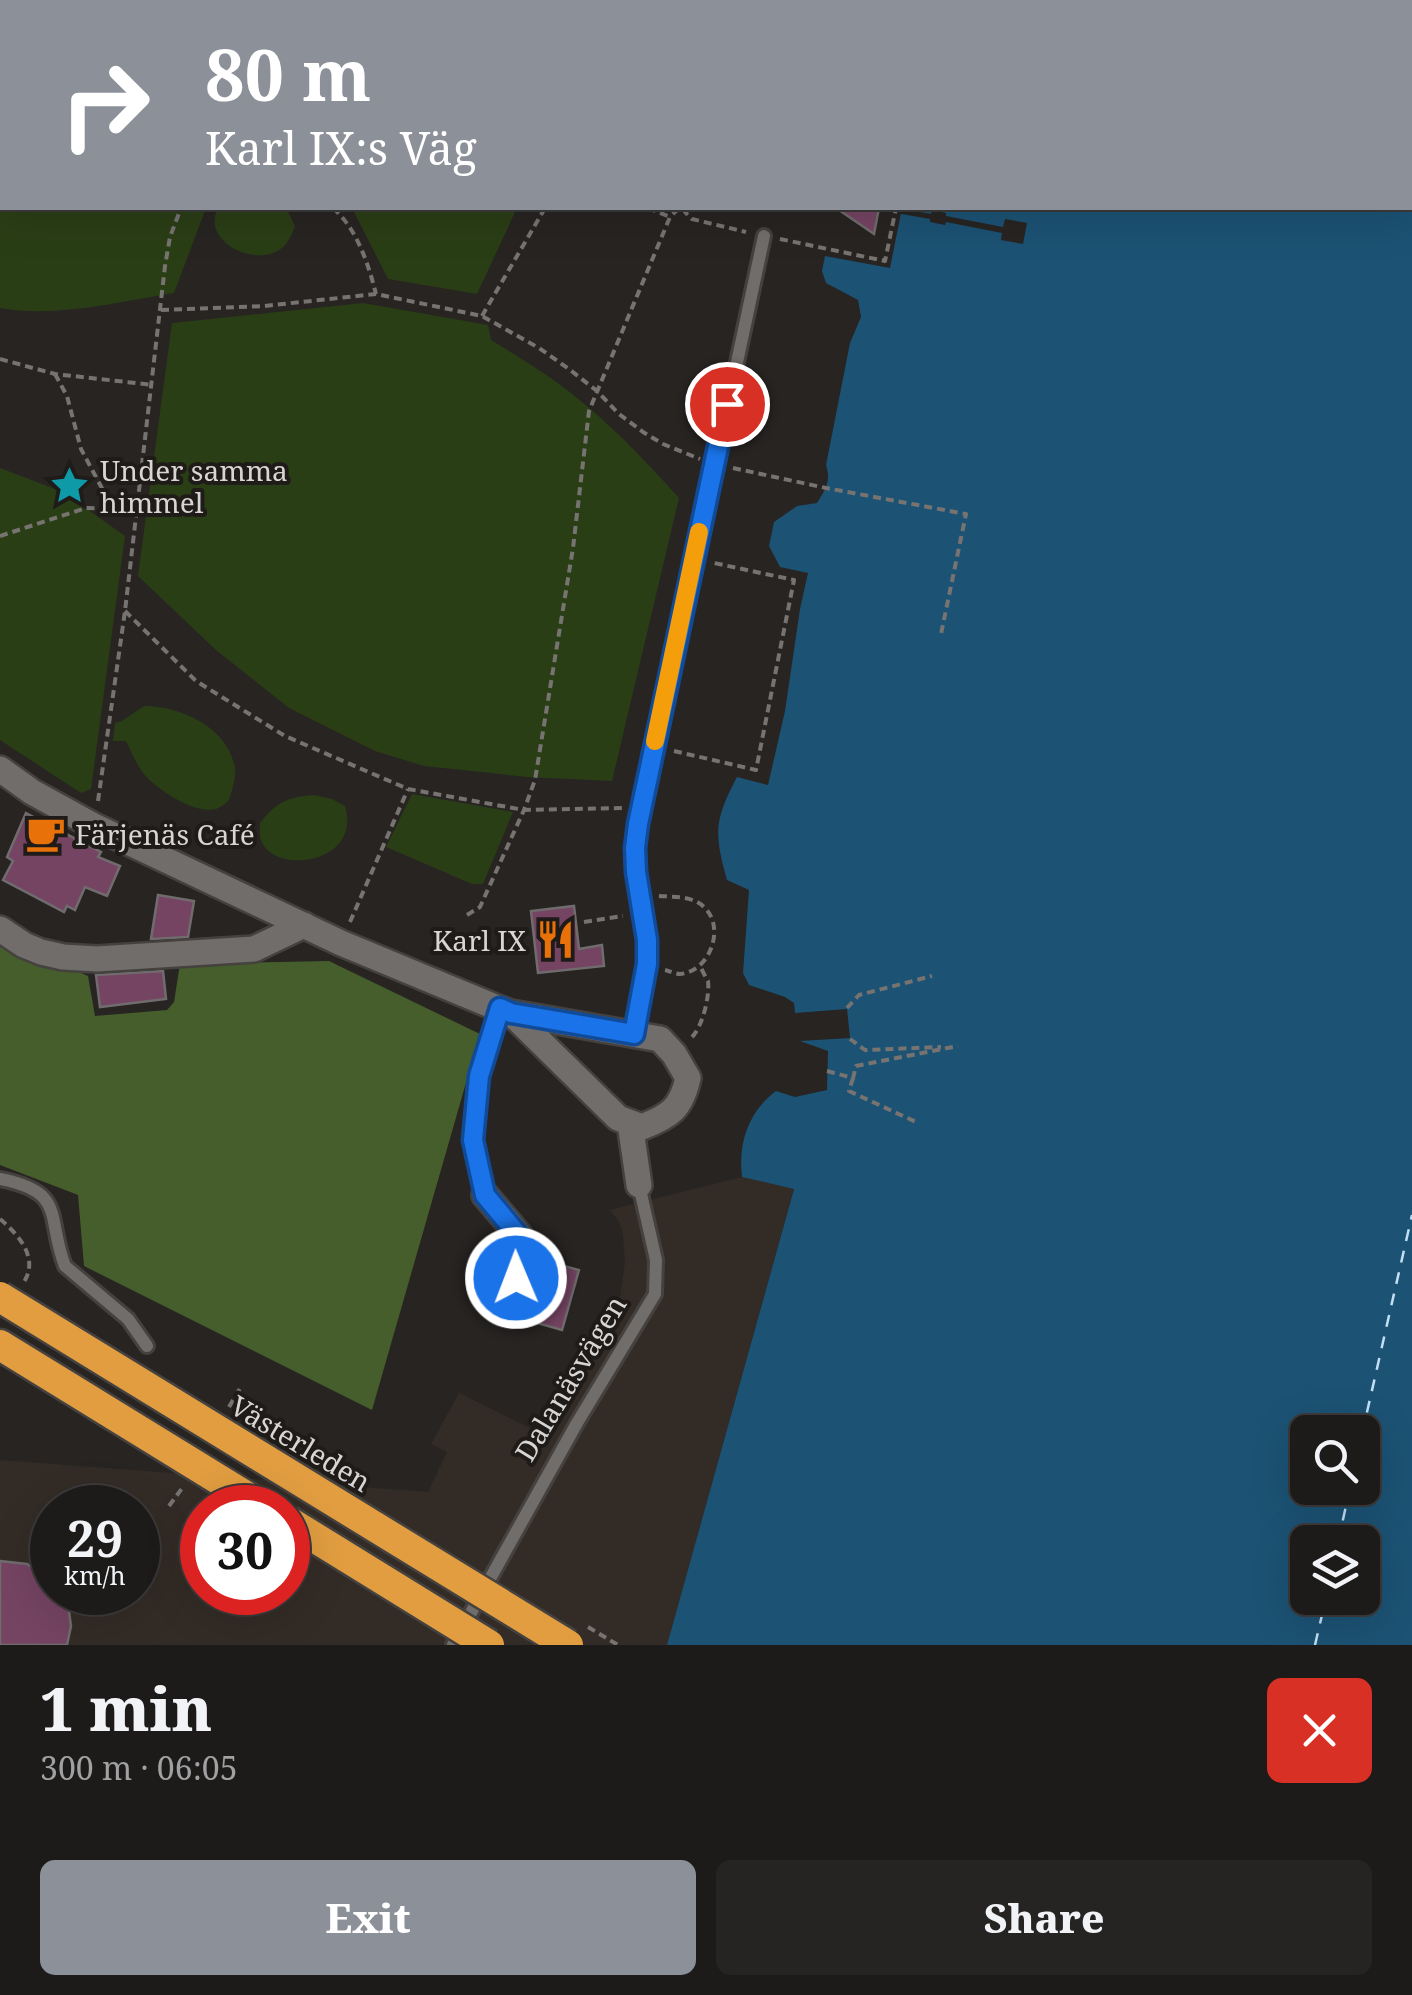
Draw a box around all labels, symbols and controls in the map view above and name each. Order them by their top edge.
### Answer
text: 80 m [205,26,371,122]
icon: right [40,40,170,170]
text: Karl IX:s Väg [205,117,477,178]
pin [685,362,770,447]
icon: arrive [700,377,755,432]
place label: Under samma himmel [100,451,288,521]
place icon: Under samma himmel [49,465,91,507]
cafe icon: Färjenäs Café [24,813,66,855]
place label: Färjenäs Café [75,815,255,853]
restaurant icon: Karl IX [535,919,577,961]
place label: Karl IX [433,921,527,959]
position arrow [464,1226,568,1330]
street label: Dalanäsvägen [506,1288,634,1468]
street label: Västerleden [224,1386,378,1500]
map controls [1290,1415,1380,1615]
button: search [1290,1415,1380,1505]
speed limit sign: 30 [180,1485,310,1615]
text: 29 [67,1504,123,1572]
button: layers [1290,1525,1380,1615]
text: km/h [64,1558,126,1592]
text: 1 min [40,1667,212,1749]
button: close [1267,1678,1372,1783]
text: 300 m · 06:05 [40,1746,238,1789]
button: Exit [40,1860,696,1975]
button: Share [716,1860,1372,1975]

